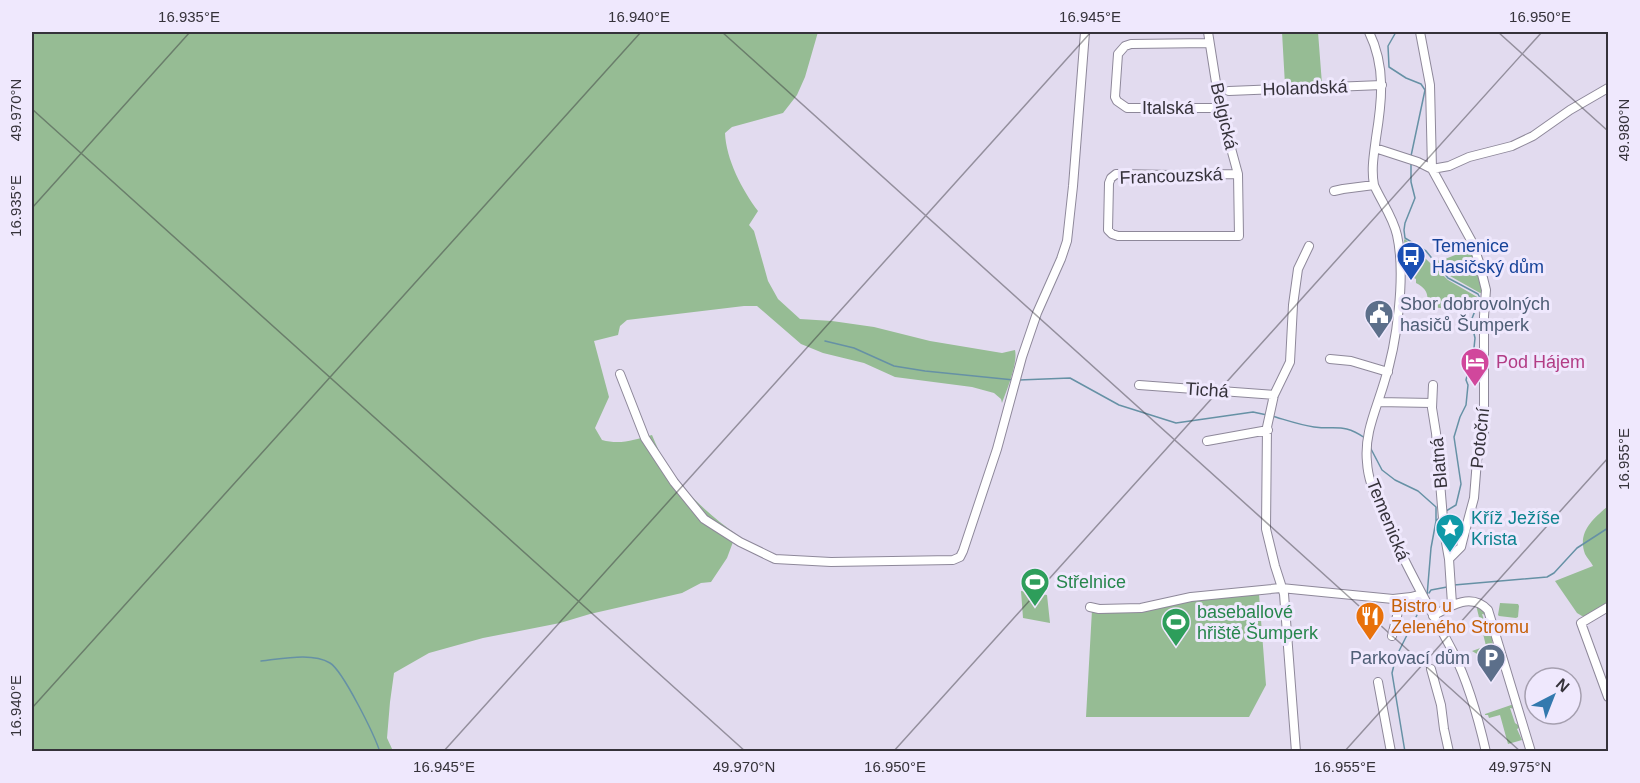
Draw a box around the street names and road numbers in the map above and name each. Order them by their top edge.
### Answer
street label: Holandská [1262,76,1349,99]
street label: Belgická [1207,81,1242,152]
street label: Italská [1142,98,1195,118]
street label: Francouzská [1119,164,1224,188]
street label: Tichá [1185,379,1230,402]
street label: Potoční [1467,407,1493,469]
street label: Blatná [1427,436,1451,489]
street label: Temenická [1363,476,1414,565]

